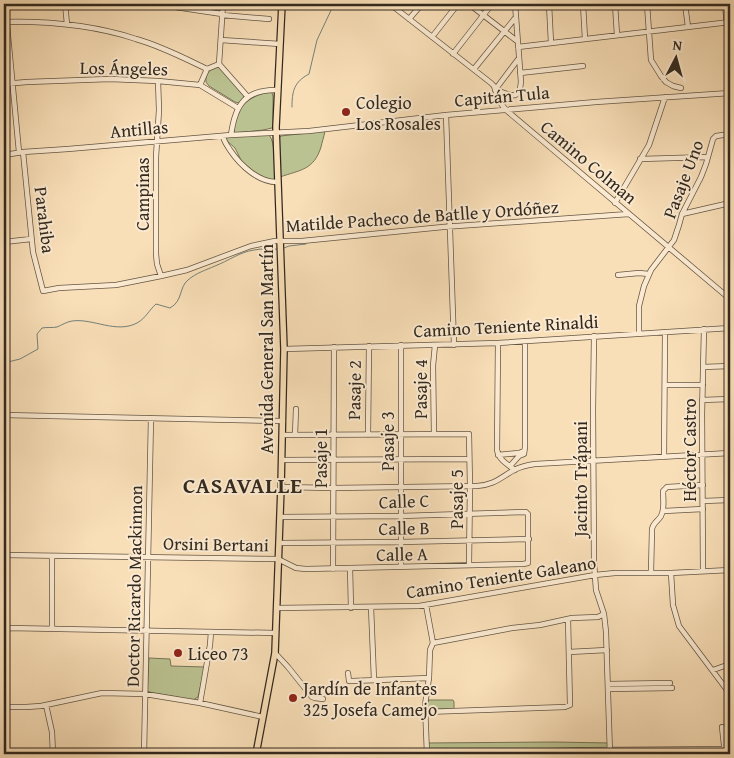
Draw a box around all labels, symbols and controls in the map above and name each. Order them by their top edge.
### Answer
north arrow [652,32,702,82]
text: N [672,35,684,56]
street label: Los Ángeles [80,54,168,82]
street label: Capitán Tula [453,78,551,114]
place label: Colegio Los Rosales [356,89,441,137]
marker: Colegio Los Rosales [340,106,352,118]
street label: Antillas [109,113,169,145]
street label: Camino Colman [535,114,643,210]
street label: Pasaje Uno [656,136,710,222]
street label: Campinas [129,157,156,231]
street label: Parahiba [28,185,63,255]
street label: Matilde Pacheco de Batlle y Ordóñez [285,193,559,239]
street label: Avenida General San Martín [253,244,280,454]
street label: Camino Teniente Rinaldi [413,308,599,344]
street label: Pasaje 4 [407,359,434,419]
street label: Pasaje 2 [340,360,368,420]
street label: Héctor Castro [676,398,703,502]
street label: Pasaje 3 [374,411,401,471]
street label: Jacinto Trápani [567,421,594,539]
street label: Pasaje 1 [307,428,334,488]
district label: CASAVALLE [183,469,303,501]
street label: Pasaje 5 [443,469,470,529]
street label: Doctor Ricardo Mackinnon [119,485,149,687]
street label: Calle C [378,487,430,515]
street label: Calle B [378,514,430,542]
street label: Orsini Bertani [163,530,269,558]
street label: Calle A [376,540,428,568]
street label: Camino Teniente Galeano [404,549,598,605]
place label: Liceo 73 [188,640,249,667]
marker: Liceo 73 [172,647,184,659]
place label: Jardín de Infantes 325 Josefa Camejo [301,675,437,723]
marker: Jardín de Infantes 325 Josefa Camejo [287,692,299,704]

